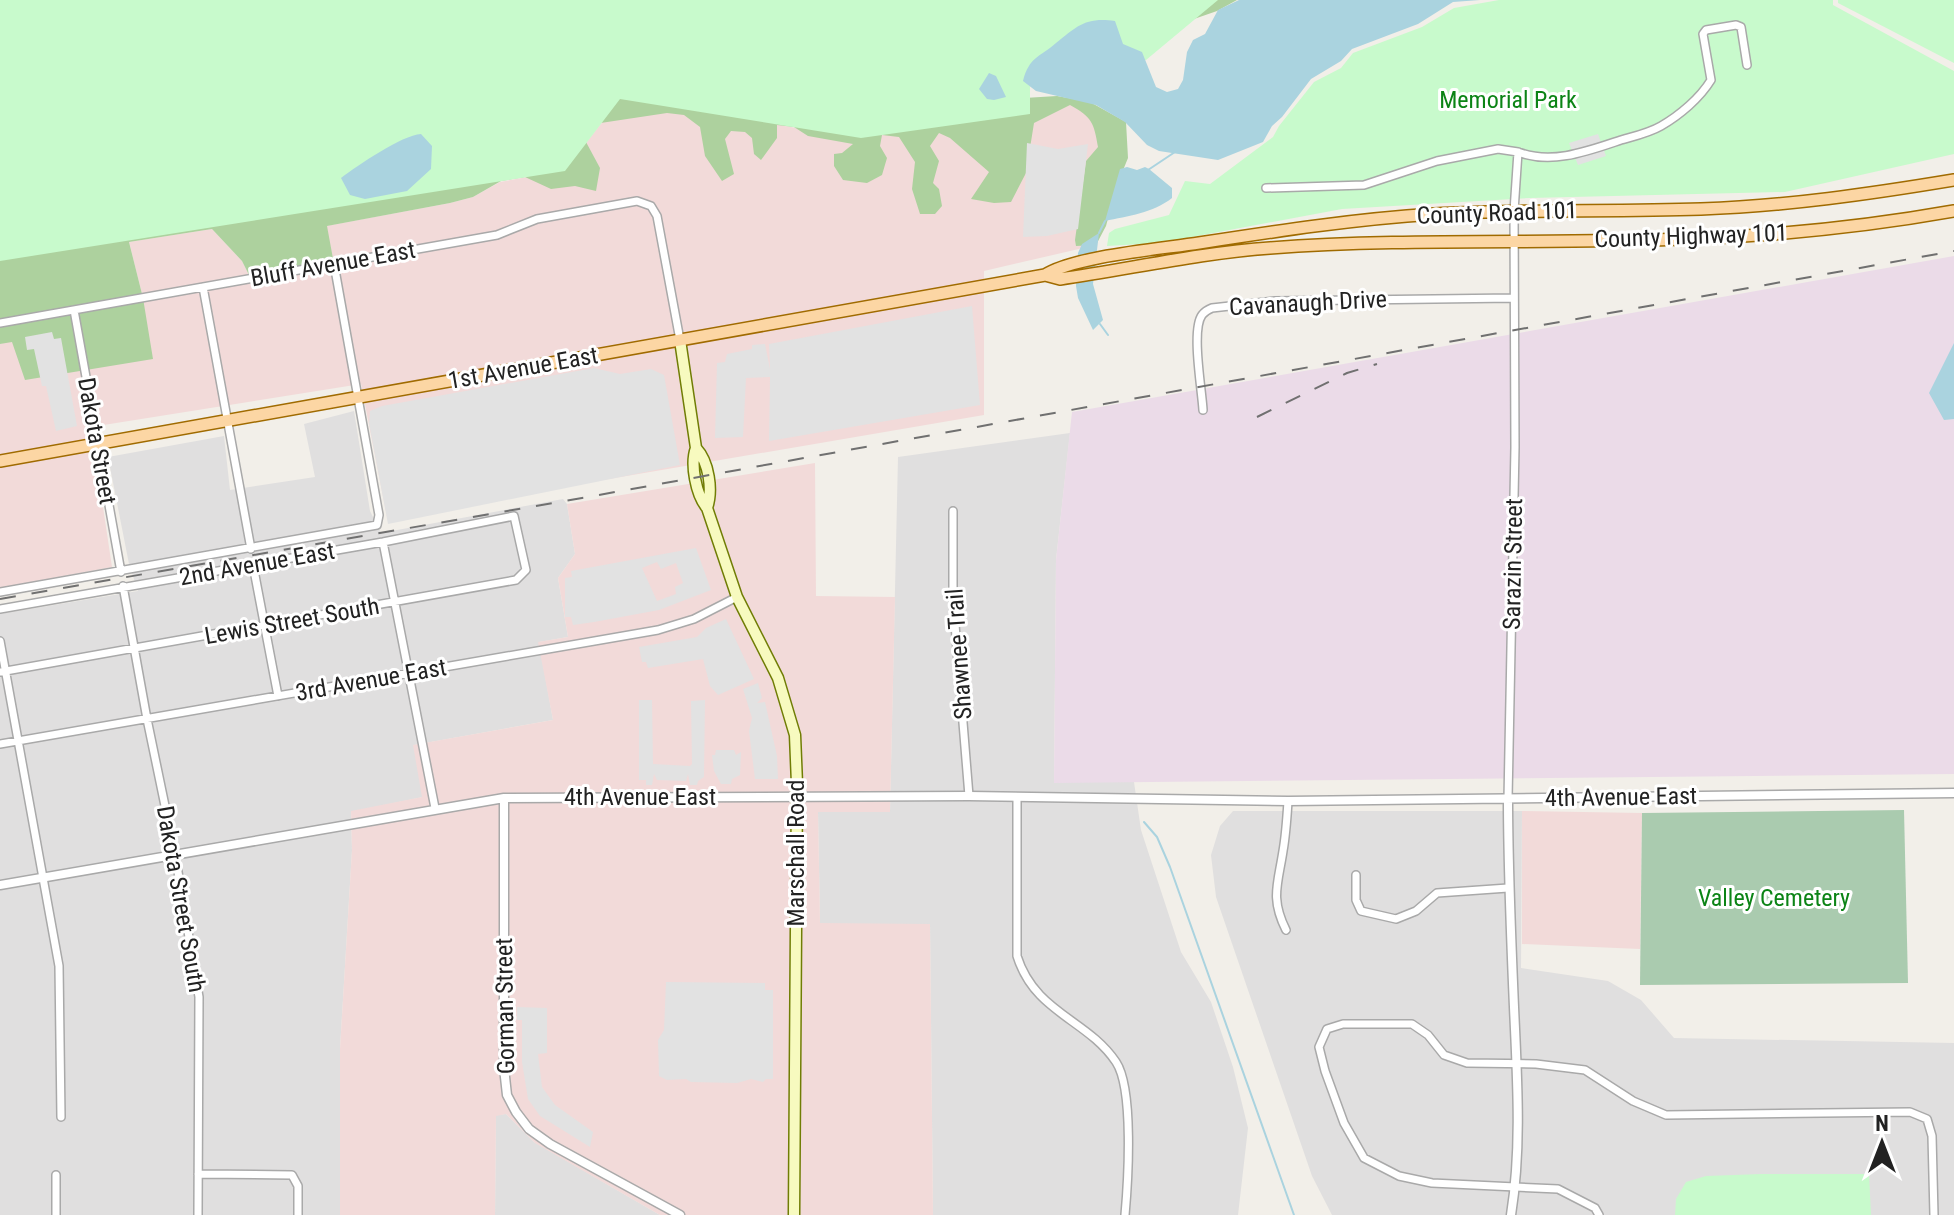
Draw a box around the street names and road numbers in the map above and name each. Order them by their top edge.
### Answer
street label: County Road 101 [1416,196,1578,230]
street label: County Highway 101 [1594,219,1788,253]
street label: Bluff Avenue East [248,236,418,292]
street label: Cavanaugh Drive [1228,285,1388,321]
street label: 1st Avenue East [446,341,600,395]
street label: Dakota Street [72,375,122,507]
street label: Sarazin Street [1498,498,1528,630]
street label: 2nd Avenue East [177,537,337,591]
street label: Shawnee Trail [940,588,978,720]
street label: Lewis Street South [203,592,381,650]
street label: 3rd Avenue East [294,653,448,707]
street label: Marschall Road [782,780,810,926]
street label: 4th Avenue East [1545,782,1697,812]
street label: 4th Avenue East [564,783,716,811]
street label: Dakota Street South [151,804,211,994]
street label: Gorman Street [490,938,520,1074]

